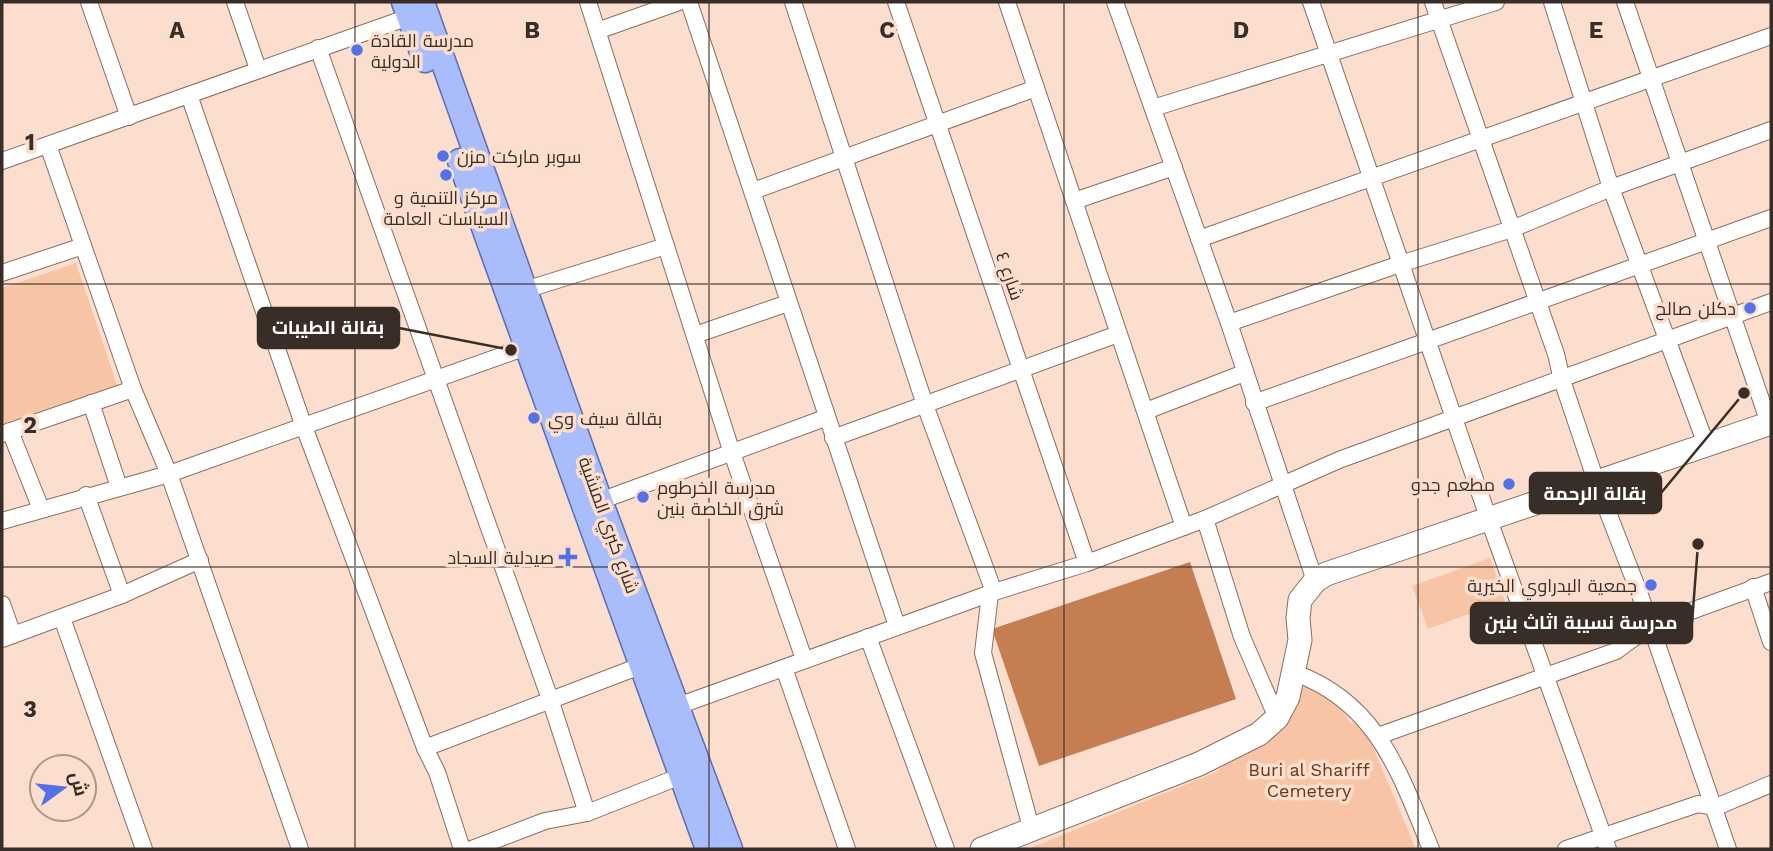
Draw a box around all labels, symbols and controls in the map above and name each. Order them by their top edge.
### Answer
text: A [169,17,185,44]
text: B [524,17,540,44]
text: C [879,17,895,44]
text: D [1233,17,1249,44]
text: E [1589,17,1603,44]
place label: مدرسة القادة الدولية [371,30,474,73]
marker: مدرسة القادة الدولية [349,42,365,58]
text: 1 [25,129,35,156]
place label: سوبر ماركت مزن [457,146,581,168]
marker: سوبر ماركت مزن [435,148,451,164]
marker: مركز التنمية و السياسات العامة [438,167,454,183]
place label: مركز التنمية و السياسات العامة [384,187,508,229]
street label: شارع ٤ [990,249,1028,303]
place label: دكلن صالح [1655,298,1736,321]
marker: دكلن صالح [1742,300,1758,316]
callout: بقالة الطيبات [258,308,399,348]
text: بقالة الطيبات [272,316,384,339]
place label: بقالة سيف وي [548,408,662,433]
marker: بقالة سيف وي [526,410,542,426]
text: 2 [23,412,37,439]
street label: شارع كبري المنشية [571,454,643,597]
callout: بقالة الرحمة [1530,473,1661,513]
place label: مطعم جدو [1411,474,1495,497]
marker: مطعم جدو [1501,476,1517,492]
place label: مدرسة الخرطوم شرق الخاصة بنين [657,477,784,521]
text: بقالة الرحمة [1544,482,1647,505]
marker: مدرسة الخرطوم شرق الخاصة بنين [635,489,651,505]
place label: صيدلية السجاد [447,547,554,568]
marker: صيدلية السجاد [560,549,576,565]
place label: جمعية البدراوي الخيرية [1467,575,1637,600]
marker: جمعية البدراوي الخيرية [1643,577,1659,593]
callout: مدرسة نسيبة اثاث بنين [1471,603,1692,643]
text: مدرسة نسيبة اثاث بنين [1484,611,1678,634]
text: 3 [23,696,37,723]
north arrow [28,753,98,823]
park label: Buri al Shariff Cemetery [1248,759,1370,801]
text: ش [65,769,93,798]

